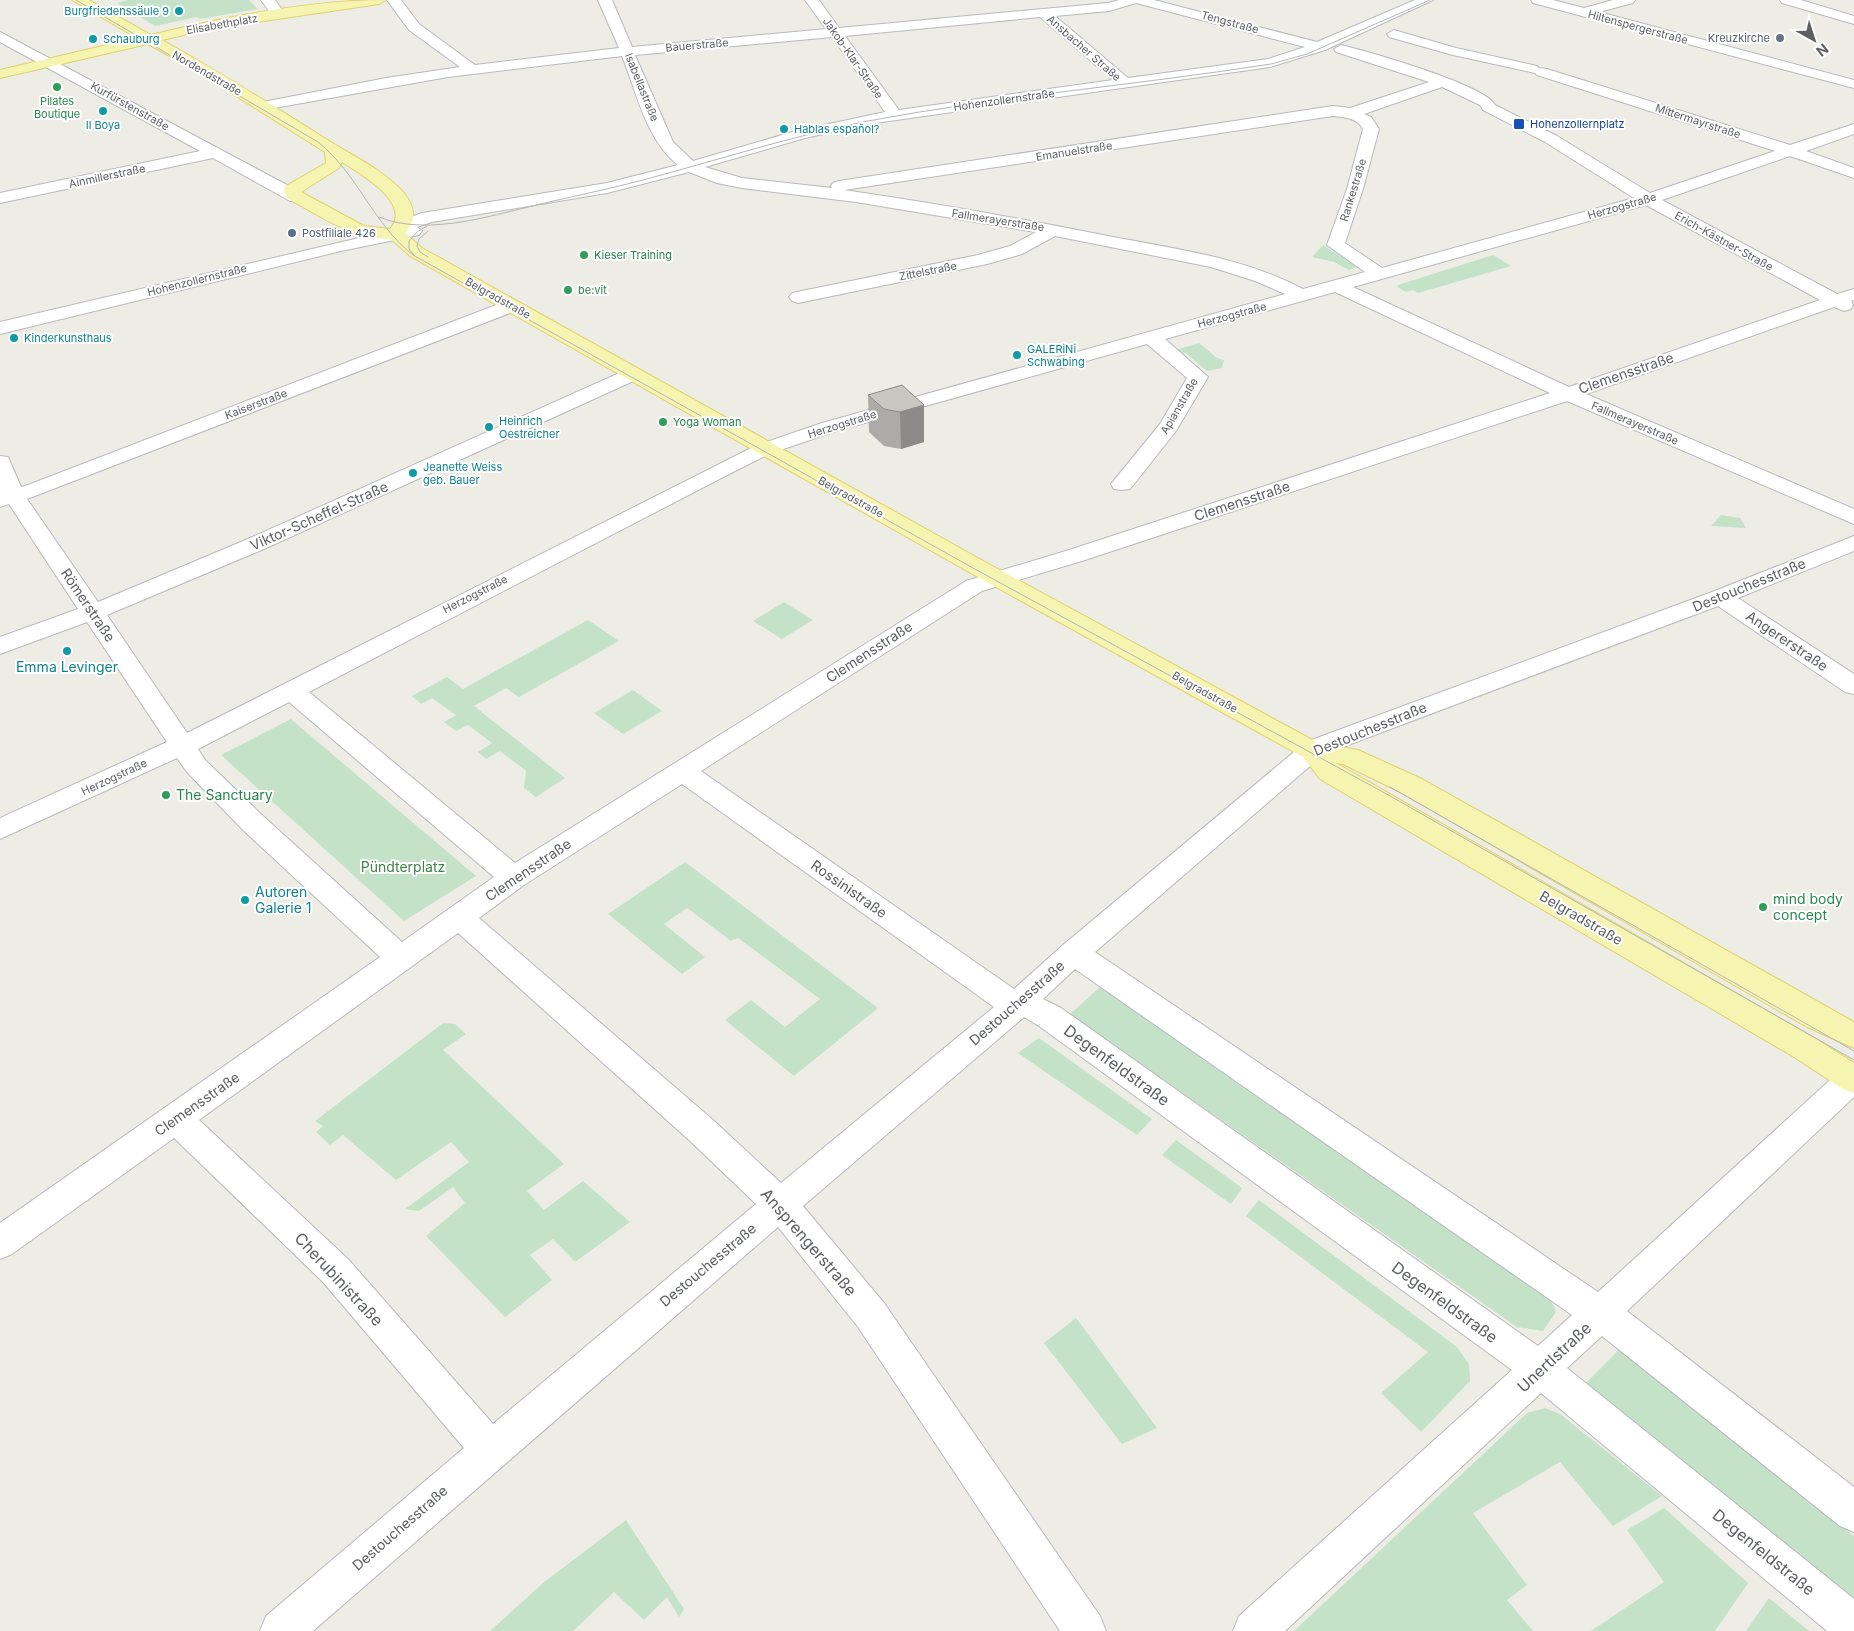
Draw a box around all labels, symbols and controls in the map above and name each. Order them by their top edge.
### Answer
place label: Burgfriedenssäule 9 [64,4,169,18]
marker: Burgfriedenssäule 9 [173,5,185,17]
street label: Hiltenspergerstraße [1586,7,1690,47]
street label: Tengstraße [1200,8,1260,36]
street label: Elisabethplatz [185,11,259,37]
street label: Ansbacher Straße [1044,12,1124,84]
street label: Jakob-Klar-Straße [820,15,886,101]
north arrow [1789,15,1839,65]
place label: Kreuzkirche [1708,31,1770,45]
place label: Schauburg [103,32,159,46]
marker: Kreuzkirche [1774,32,1786,44]
marker: Schauburg [87,33,99,45]
street label: Bauerstraße [665,35,729,55]
text: N [1813,41,1832,60]
street label: Nordendstraße [170,47,244,99]
street label: Isabellastraße [622,51,662,123]
street label: Kurfürstenstraße [88,79,172,133]
marker: Pilates Boutique [51,81,63,93]
street label: Hohenzollernstraße [952,86,1056,114]
place label: Pilates Boutique [34,94,80,121]
street label: Mittermayrstraße [1653,101,1743,141]
marker: Il Boya [97,105,109,117]
marker: Hohenzollernplatz [1512,117,1526,131]
place label: Hohenzollernplatz [1530,117,1625,131]
place label: Il Boya [86,118,120,132]
place label: Hablas español? [794,122,880,136]
marker: Hablas español? [778,123,790,135]
street label: Emanuelstraße [1035,138,1113,164]
street label: Rankestraße [1337,157,1369,223]
street label: Ainmillerstraße [67,161,147,191]
street label: Herzogstraße [1586,189,1658,223]
street label: Fallmerayerstraße [951,206,1045,234]
street label: Erich-Kästner-Straße [1672,208,1776,274]
place label: Postfiliale 426 [302,226,376,240]
marker: Postfiliale 426 [286,227,298,239]
place label: Kieser Training [594,248,672,262]
marker: Kieser Training [578,249,590,261]
street label: Zittelstraße [898,259,958,283]
street label: Hohenzollernstraße [146,261,248,299]
street label: Belgradstraße [463,274,533,322]
place label: be:vit [578,283,607,297]
marker: be:vit [562,284,574,296]
street label: Herzogstraße [1196,299,1268,331]
place label: Kinderkunsthaus [24,331,112,345]
marker: Kinderkunsthaus [8,332,20,344]
place label: GALERiNi Schwabing [1027,342,1085,369]
street label: Clemensstraße [1576,348,1676,397]
marker: GALERiNi Schwabing [1011,349,1023,361]
street label: Apianstraße [1157,375,1201,437]
street label: Kaiserstraße [223,386,289,422]
street label: Fallmerayerstraße [1589,398,1681,448]
street label: Herzogstraße [806,407,878,441]
place label: Heinrich Oestreicher [499,414,560,441]
place label: Yoga Woman [673,415,741,429]
marker: Yoga Woman [657,416,669,428]
marker: Heinrich Oestreicher [483,421,495,433]
place label: Jeanette Weiss geb. Bauer [423,460,502,487]
marker: Jeanette Weiss geb. Bauer [407,467,419,479]
street label: Belgradstraße [816,473,886,521]
street label: Viktor-Scheffel-Straße [247,477,390,554]
street label: Clemensstraße [1192,477,1292,524]
street label: Destouchesstraße [1690,554,1808,615]
street label: Römerstraße [58,565,119,645]
street label: Herzogstraße [440,572,510,616]
street label: Angererstraße [1743,607,1831,674]
street label: Clemensstraße [822,617,915,686]
marker: Emma Levinger [61,645,73,657]
place label: Emma Levinger [16,658,118,675]
street label: Belgradstraße [1170,668,1240,716]
street label: Destouchesstraße [1311,698,1429,759]
street label: Herzogstraße [79,756,149,798]
place label: The Sanctuary [176,786,273,803]
marker: The Sanctuary [160,789,172,801]
street label: Clemensstraße [482,835,574,905]
street label: Rossinistraße [808,856,891,921]
park label: Pündterplatz [361,858,445,875]
place label: Autoren Galerie 1 [255,883,312,916]
street label: Belgradstraße [1537,887,1626,948]
place label: mind body concept [1773,890,1843,923]
marker: Autoren Galerie 1 [239,894,251,906]
marker: mind body concept [1757,901,1769,913]
street label: Destouchesstraße [966,957,1068,1049]
street label: Degenfeldstraße [1060,1020,1174,1110]
street label: Clemensstraße [151,1068,242,1139]
street label: Ansprengerstraße [757,1184,861,1300]
street label: Destouchesstraße [656,1219,759,1310]
street label: Cherubinistraße [290,1228,388,1330]
street label: Degenfeldstraße [1388,1257,1502,1347]
street label: Unertlstraße [1513,1318,1595,1396]
street label: Destouchesstraße [349,1482,451,1574]
street label: Degenfeldstraße [1709,1505,1819,1599]

